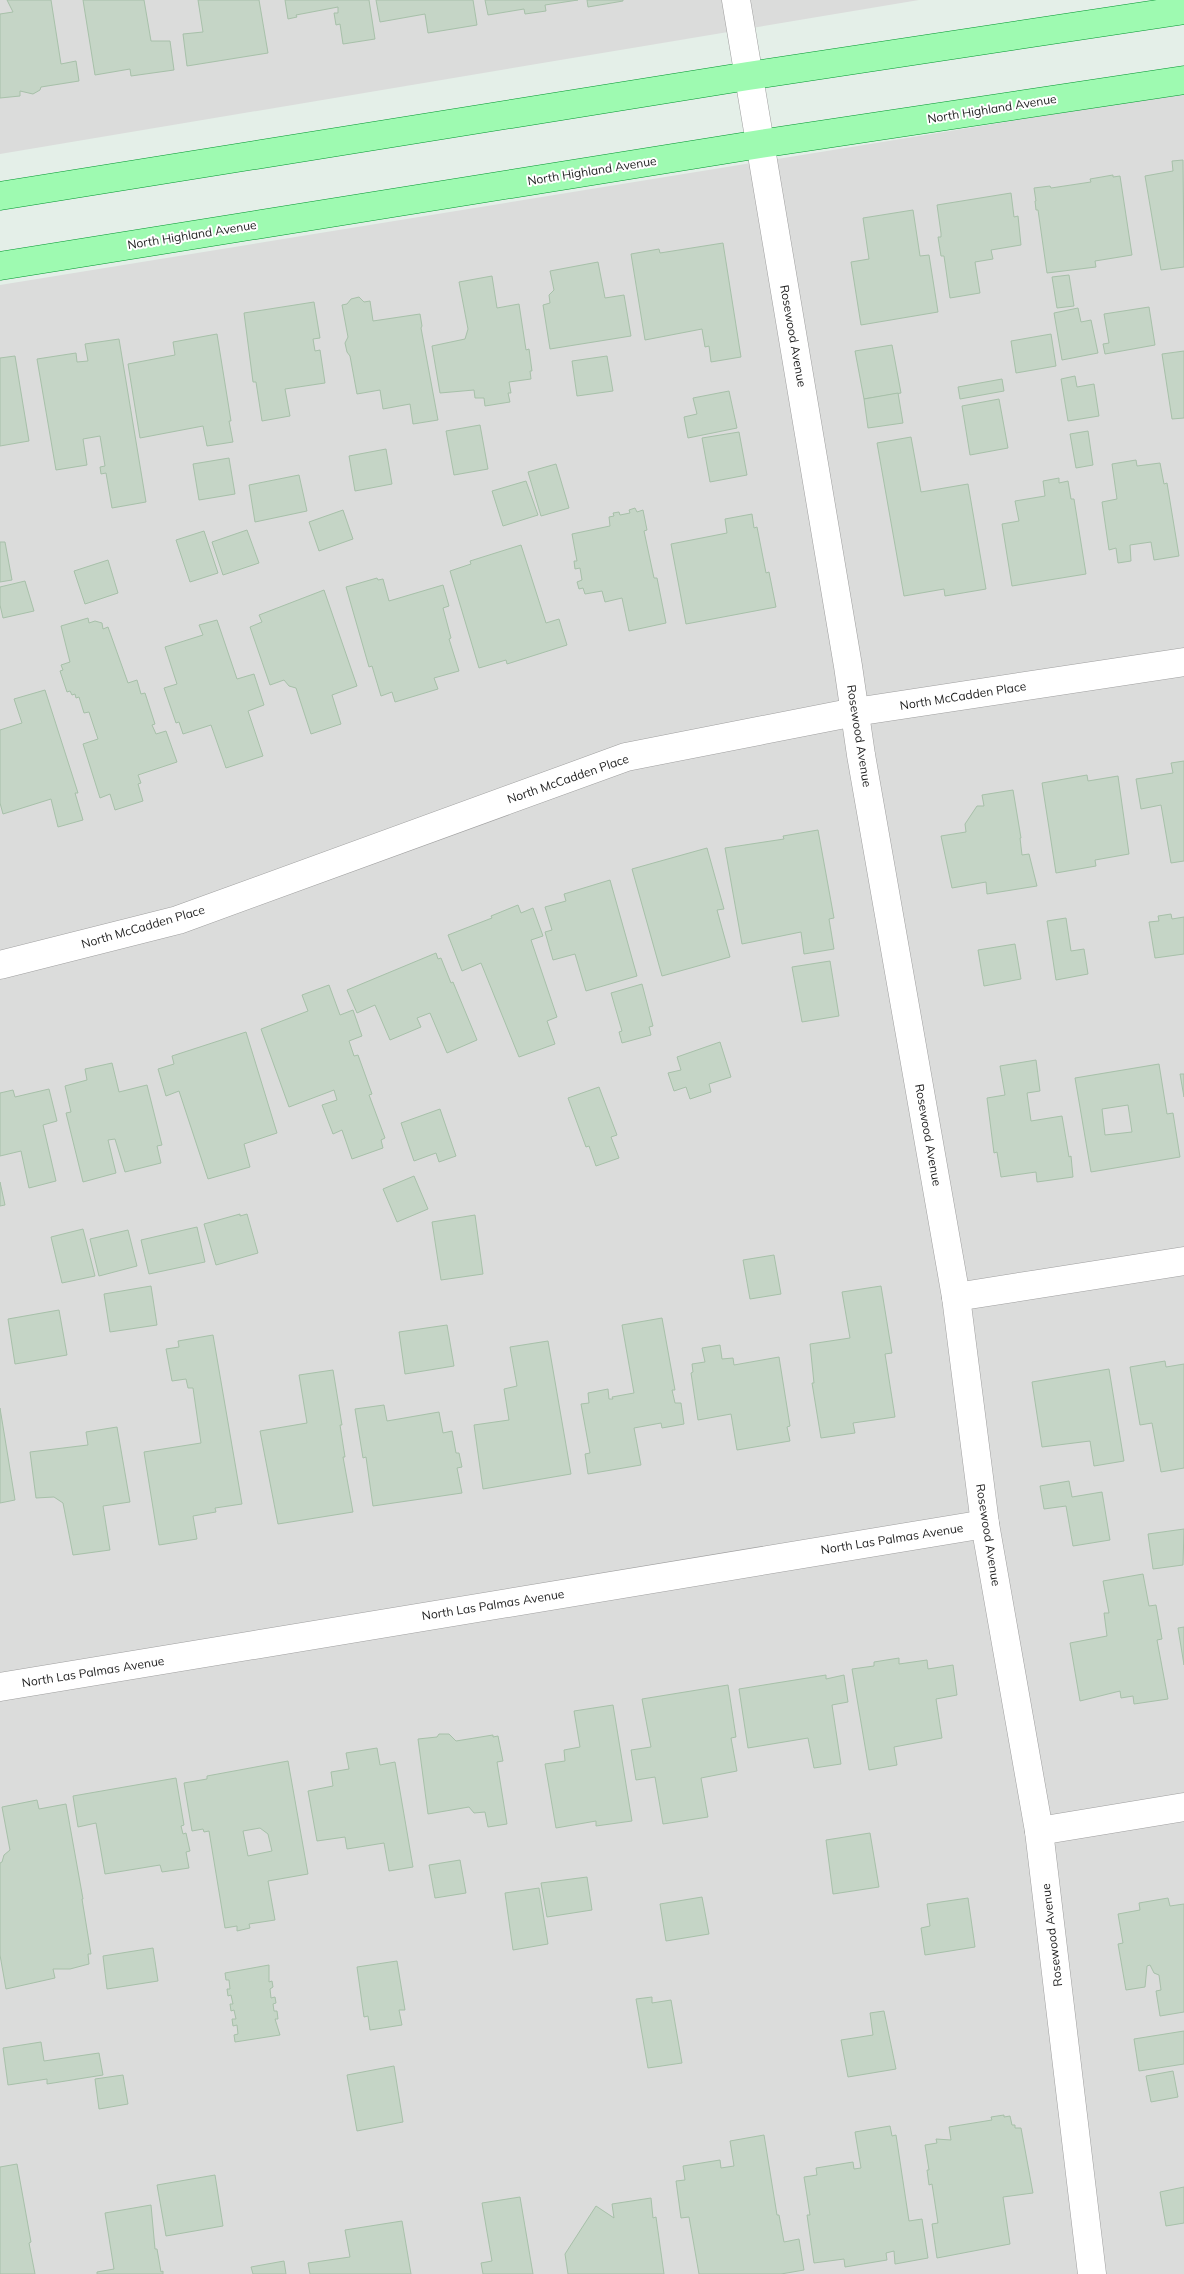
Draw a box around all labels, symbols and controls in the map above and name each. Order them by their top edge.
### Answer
street label: North Highland Avenue [926,91,1057,126]
street label: North Highland Avenue [526,153,657,188]
street label: North Highland Avenue [126,217,257,252]
street label: Rosewood Avenue [777,284,810,388]
street label: North McCadden Place [899,678,1027,713]
street label: Rosewood Avenue [844,684,875,788]
street label: North McCadden Place [505,751,631,806]
street label: North McCadden Place [79,902,206,951]
street label: Rosewood Avenue [912,1083,945,1187]
street label: Rosewood Avenue [973,1483,1004,1587]
street label: North Las Palmas Avenue [820,1520,964,1557]
street label: North Las Palmas Avenue [421,1586,565,1623]
street label: North Las Palmas Avenue [21,1653,165,1690]
street label: Rosewood Avenue [1038,1883,1065,1987]

